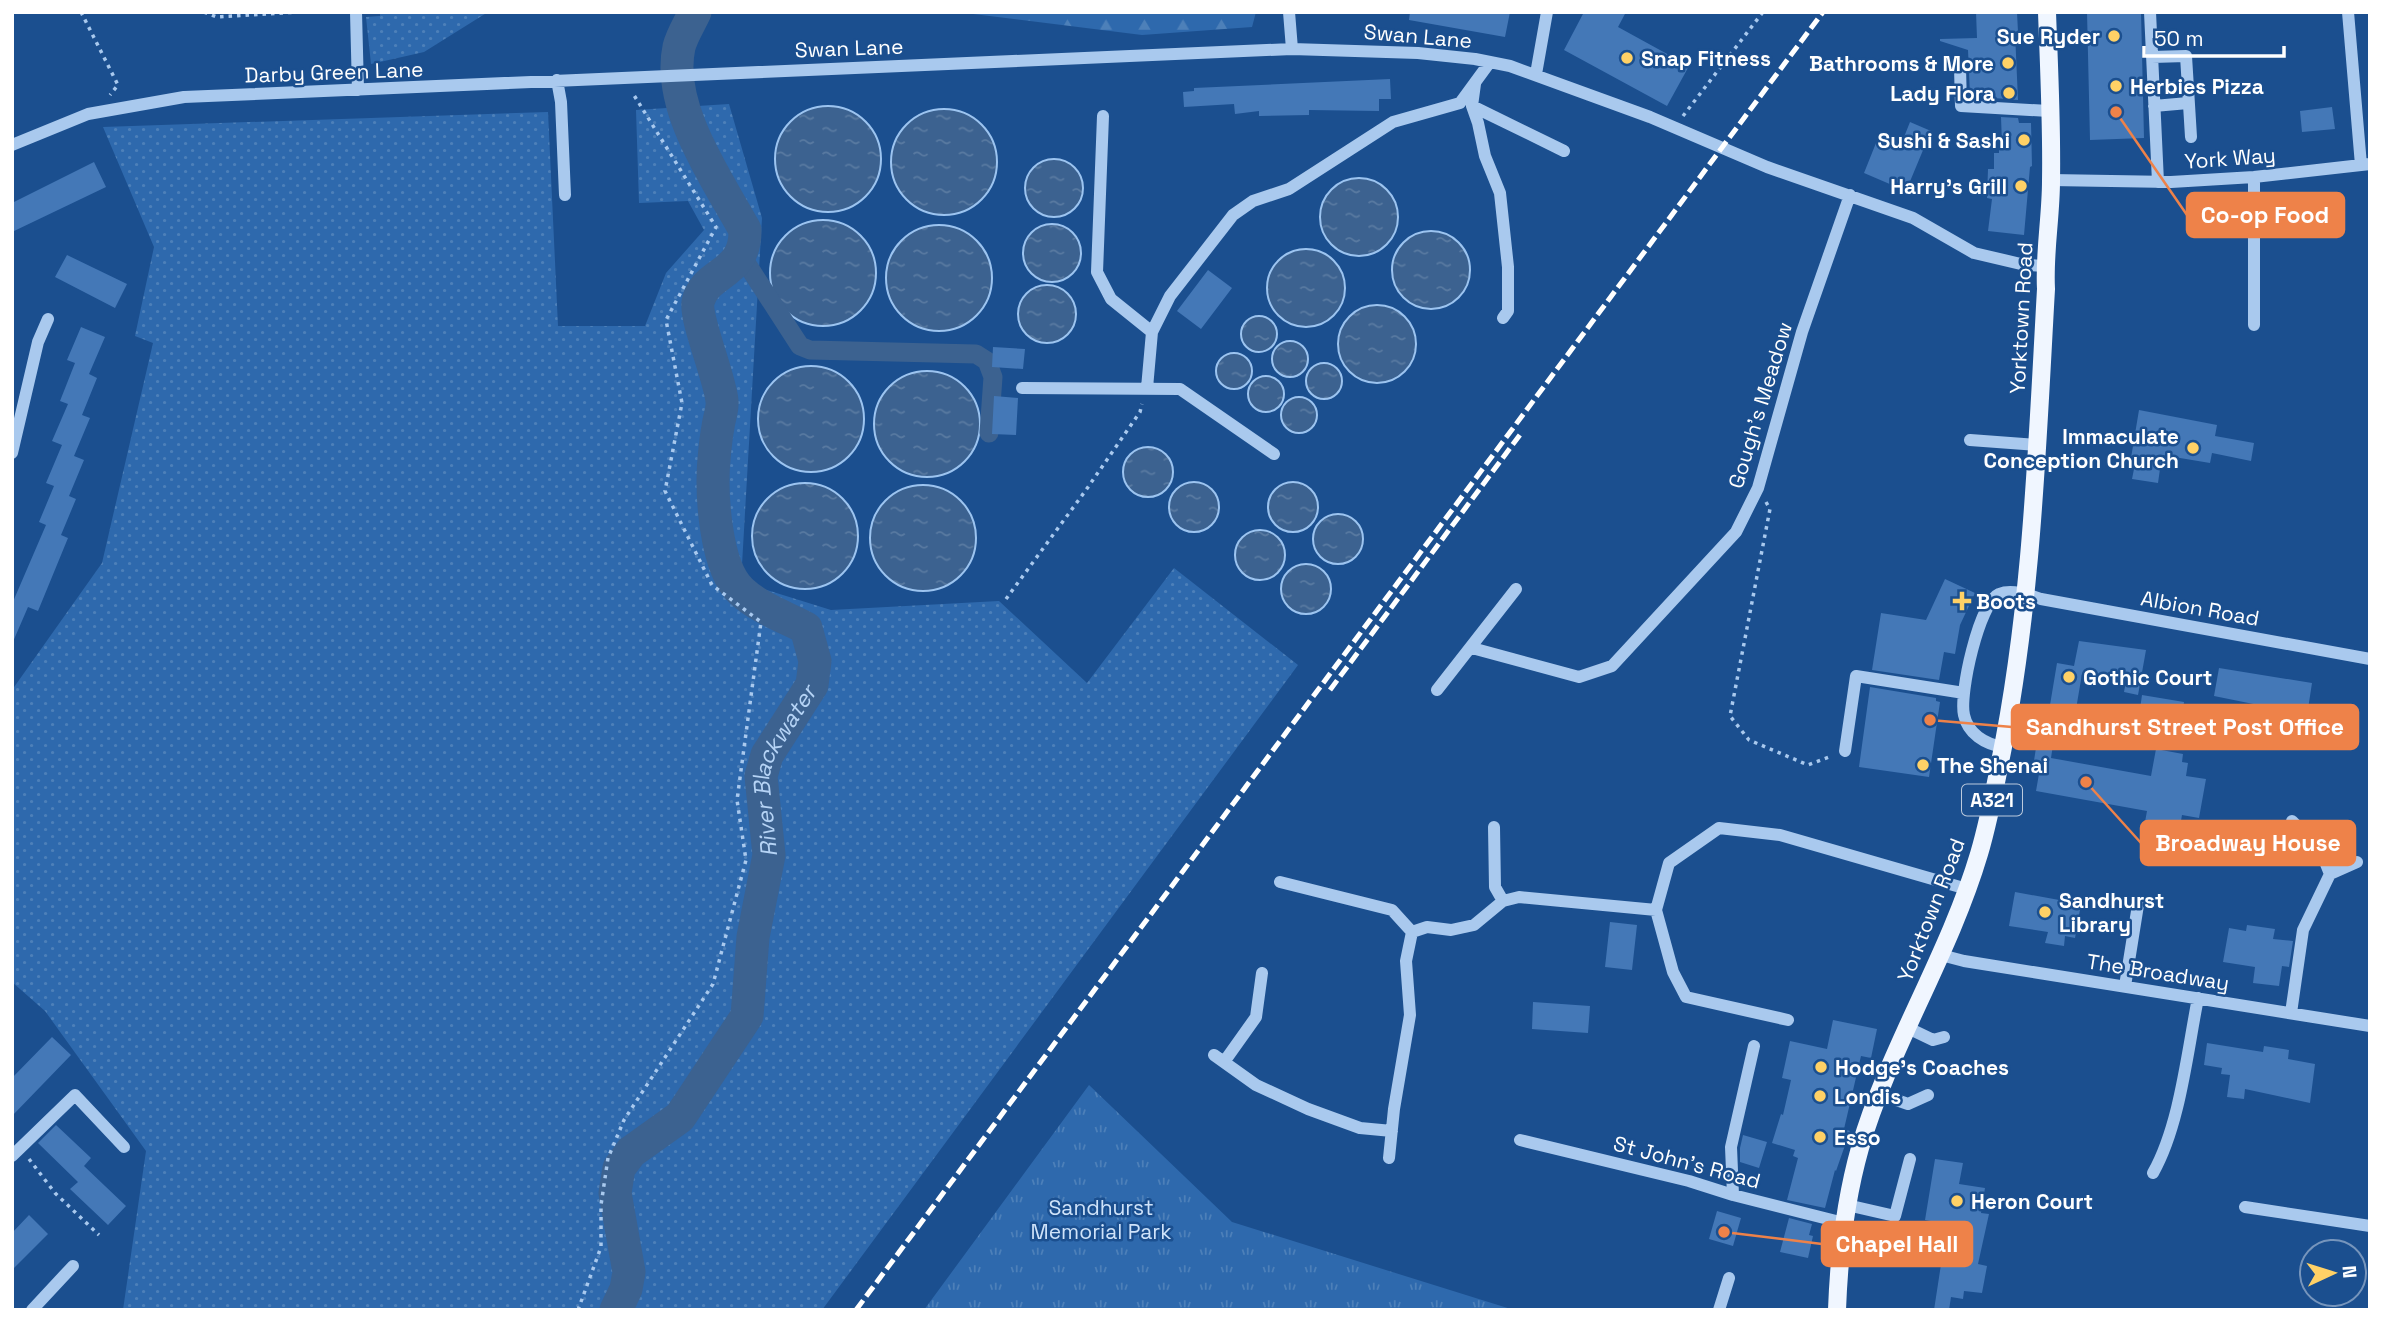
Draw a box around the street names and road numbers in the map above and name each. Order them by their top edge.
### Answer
street label: Swan Lane [1363,18,1473,54]
street label: Swan Lane [794,33,904,63]
street label: Darby Green Lane [244,55,424,89]
street label: York Way [2184,141,2276,175]
street label: Yorktown Road [2004,241,2038,395]
street label: Gough's Meadow [1722,319,1798,491]
street label: Albion Road [2139,584,2261,632]
road number: A321 [1962,785,2022,816]
street label: Yorktown Road [1891,834,1971,986]
street label: The Broadway [2085,947,2231,997]
street label: St John's Road [1611,1129,1763,1195]

